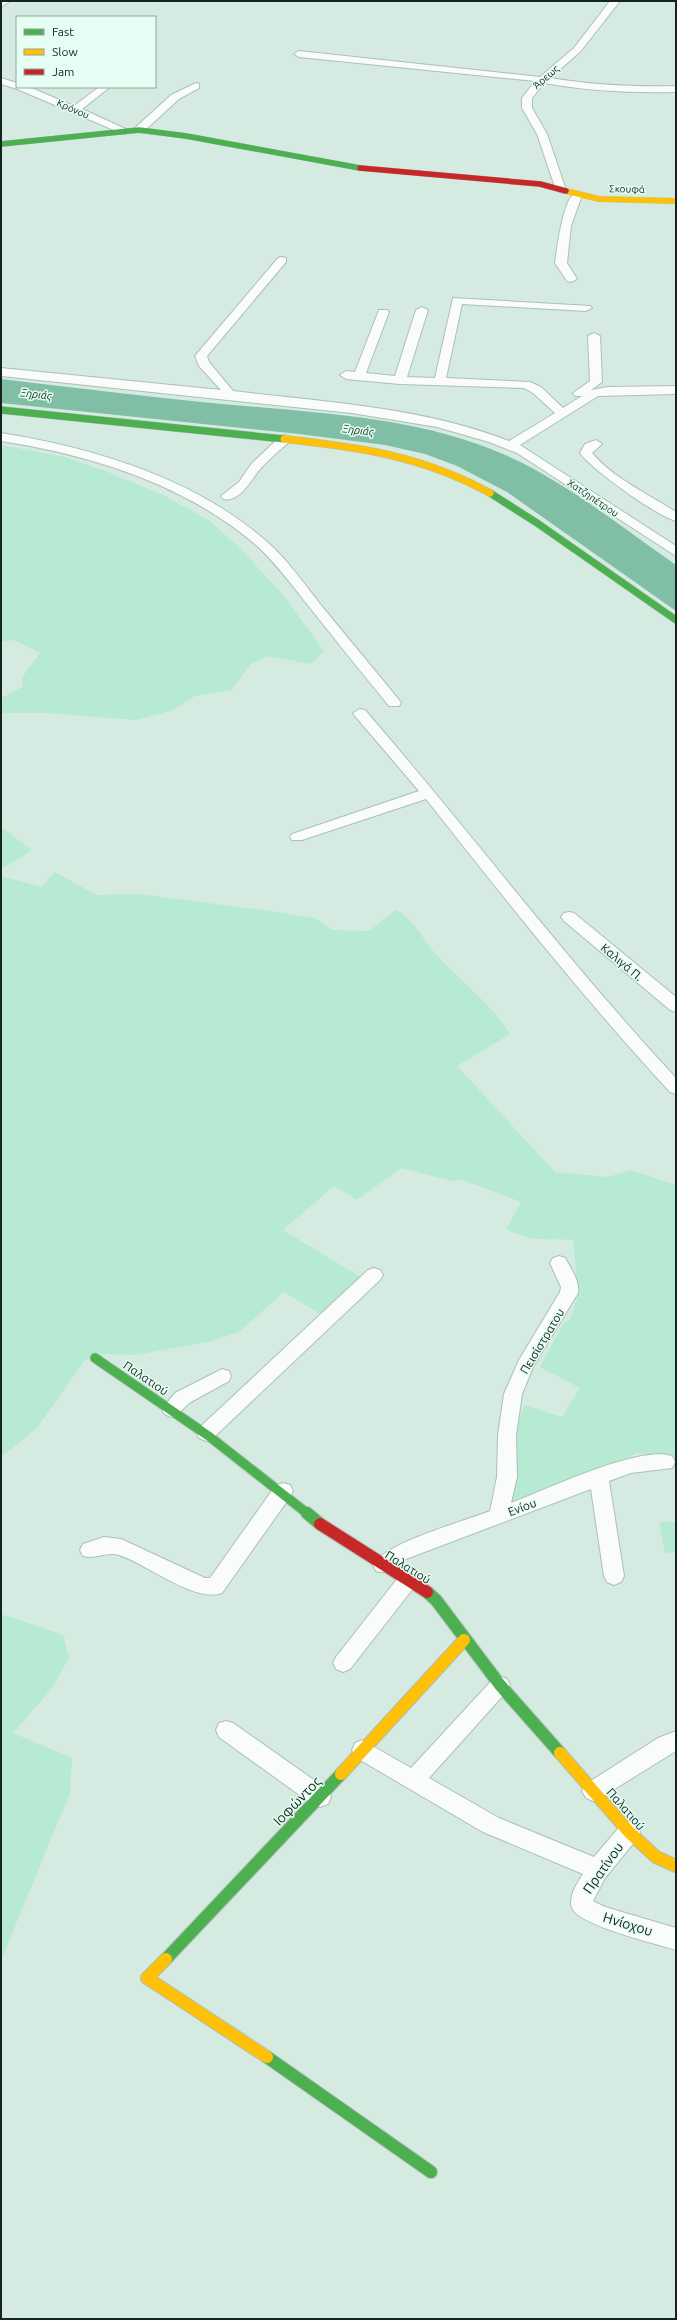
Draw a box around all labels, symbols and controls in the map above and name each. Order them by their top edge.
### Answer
legend [16,16,156,88]
text: Fast [52,25,74,38]
text: Slow [52,45,78,58]
street label: Άρεως [531,63,561,91]
text: Jam [52,65,74,78]
street label: Κρόνου [55,97,91,121]
street label: Σκουφά [609,183,645,195]
water label: Ξηριάς [19,386,54,403]
water label: Ξηριάς [341,422,376,439]
street label: Χατζηπέτρου [565,477,621,520]
street label: Καλιγά Π. [598,941,646,983]
street label: Πεισίστρατου [517,1306,567,1376]
street label: Παλατιού [121,1358,171,1398]
street label: Ενίου [506,1496,538,1518]
street label: Παλατιού [383,1548,433,1586]
street label: Ιοφώντος [270,1773,325,1829]
street label: Παλατιού [604,1785,648,1833]
street label: Πρατίνου [580,1839,626,1897]
street label: Ηνίοχου [601,1909,655,1939]

